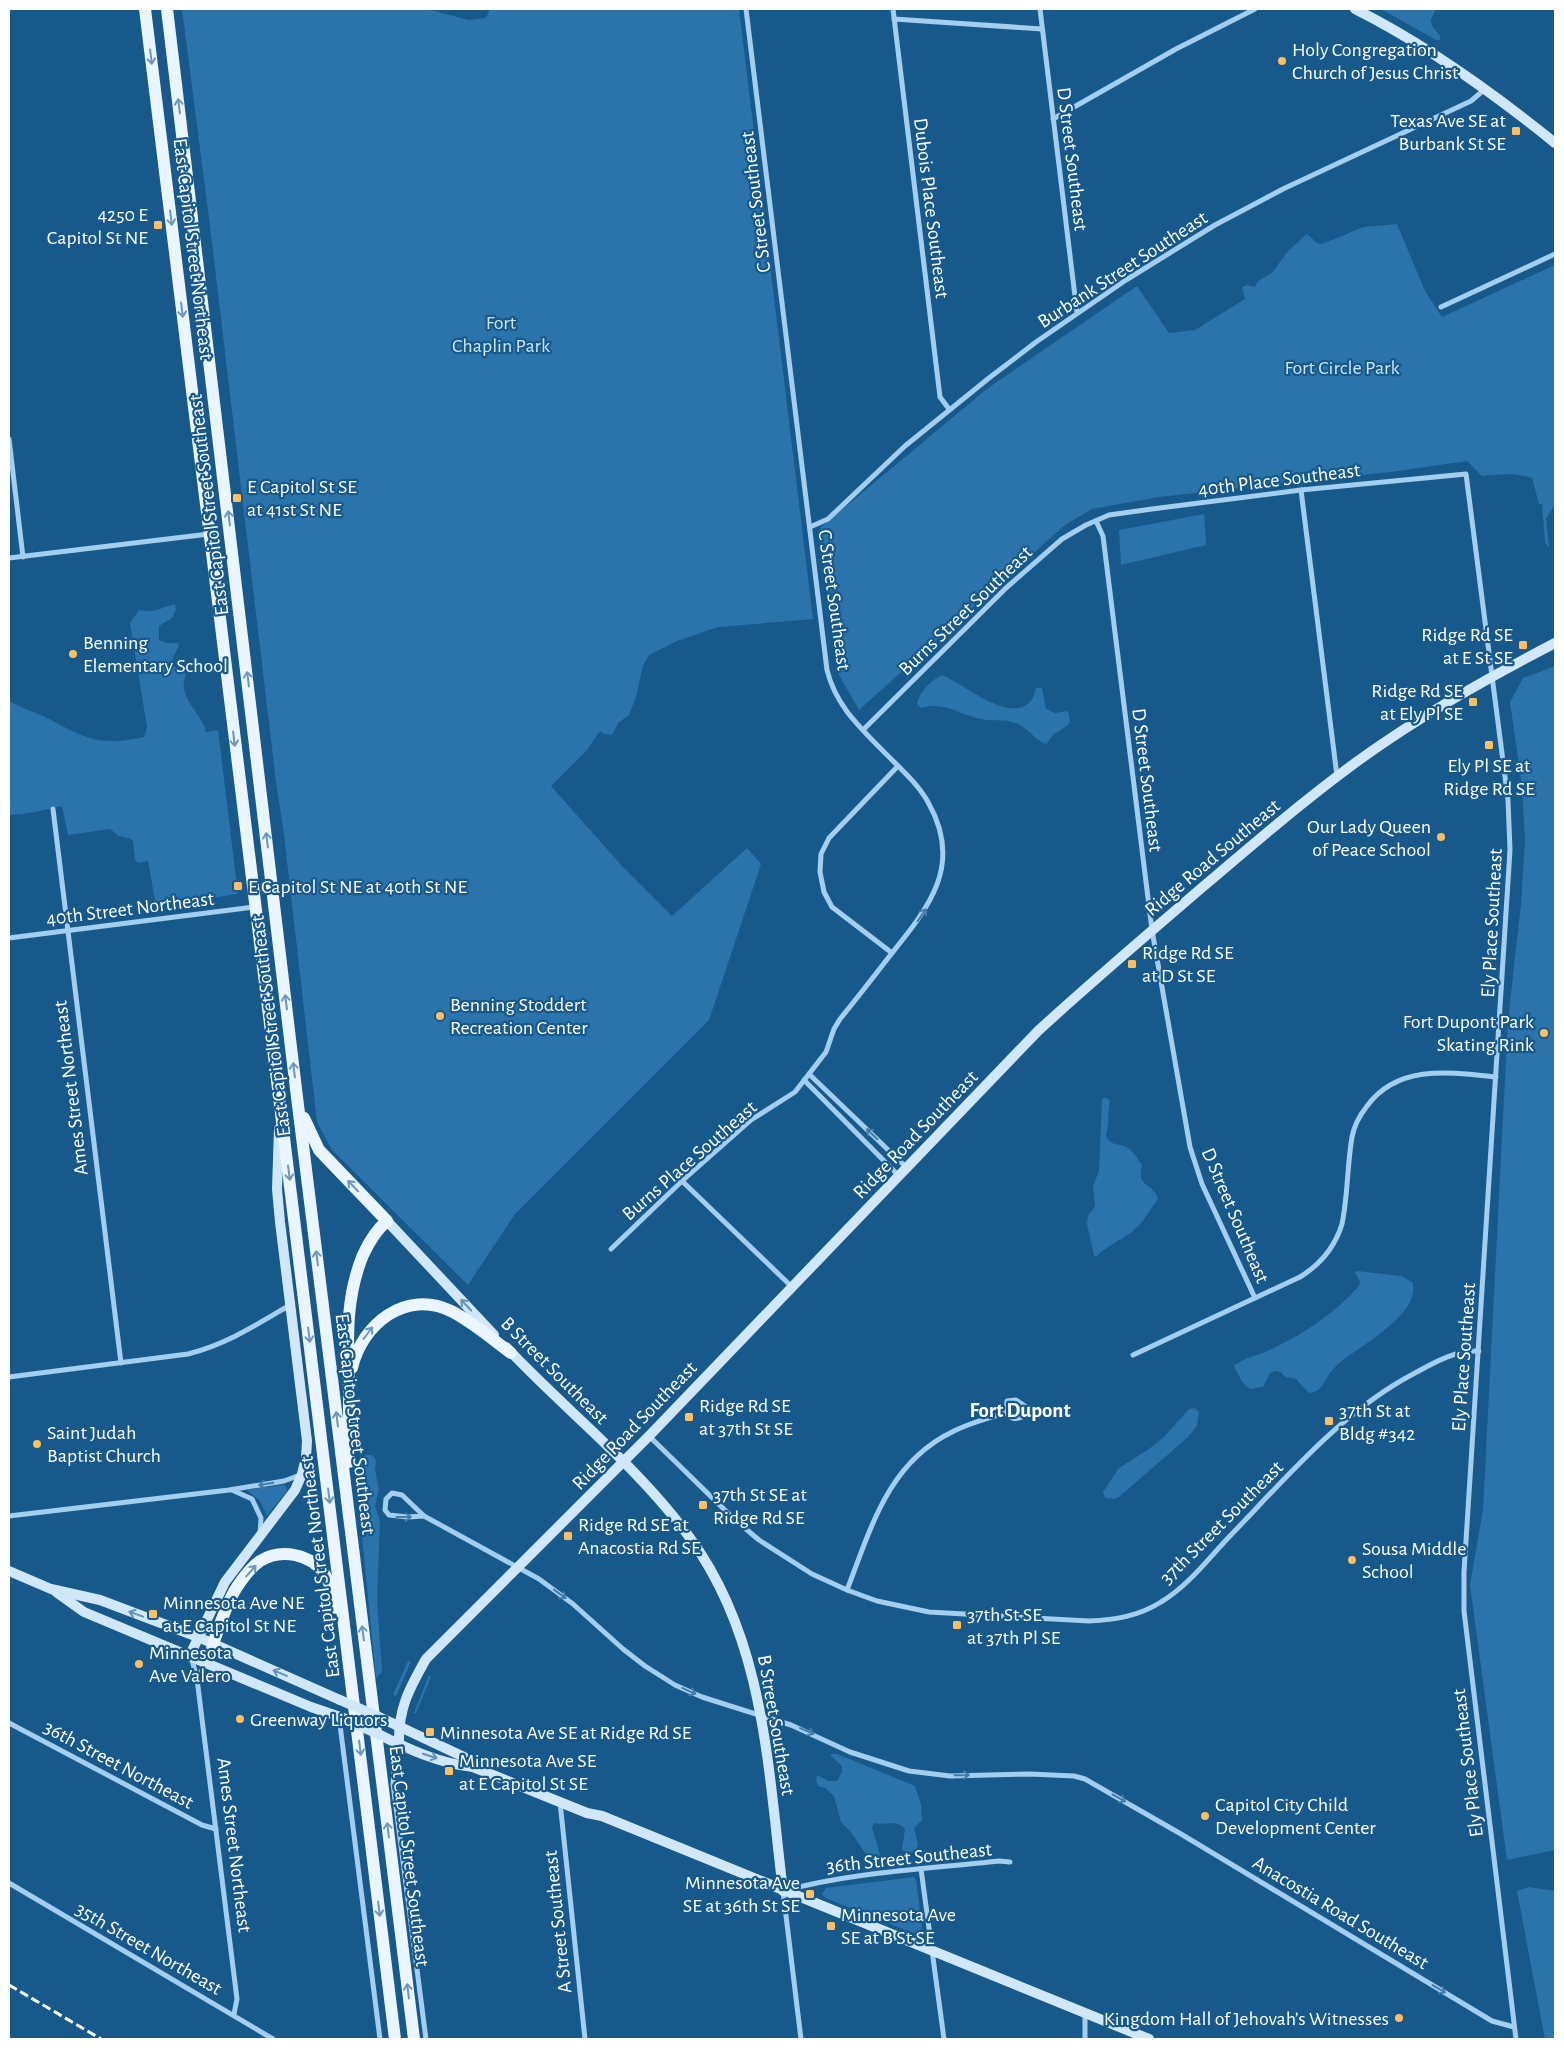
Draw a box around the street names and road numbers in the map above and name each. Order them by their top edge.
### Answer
street label: D Street Southeast [1053,86,1091,233]
street label: Dubois Place Southeast [910,117,952,300]
street label: C Street Southeast [737,129,775,274]
street label: East Capitol Street Northeast [169,137,217,362]
street label: Burbank Street Southeast [1034,207,1211,332]
street label: East Capitol Street Southeast [185,392,232,617]
street label: 40th Place Southeast [1197,460,1362,500]
street label: C Street Southeast [814,528,854,673]
street label: Burns Street Southeast [895,542,1037,679]
street label: D Street Southeast [1128,707,1166,854]
street label: Ridge Road Southeast [1141,795,1285,920]
street label: Ely Place Southeast [1478,847,1506,998]
street label: 40th Street Northeast [45,889,216,929]
street label: East Capitol Street Southeast [247,913,294,1138]
street label: Ames Street Northeast [50,999,92,1176]
street label: Ridge Road Southeast [850,1066,982,1203]
street label: Burns Place Southeast [619,1097,761,1224]
street label: D Street Southeast [1198,1145,1273,1286]
street label: Ely Place Southeast [1449,1281,1479,1432]
street label: East Capitol Street Southeast [332,1312,379,1537]
street label: B Street Southeast [497,1313,612,1429]
street label: Ridge Road Southeast [569,1357,701,1494]
street label: East Capitol Street Northeast [296,1454,344,1679]
street label: 37th Street Southeast [1156,1457,1288,1588]
street label: B Street Southeast [754,1653,798,1798]
street label: Ely Place Southeast [1449,1687,1487,1838]
street label: 36th Street Northeast [40,1717,197,1813]
street label: East Capitol Street Southeast [386,1744,433,1969]
street label: Ames Street Northeast [213,1757,255,1934]
street label: 36th Street Southeast [825,1839,993,1877]
street label: A Street Southeast [540,1849,575,1994]
street label: Anacostia Road Southeast [1249,1853,1432,1973]
street label: 35th Street Northeast [72,1899,226,1999]

